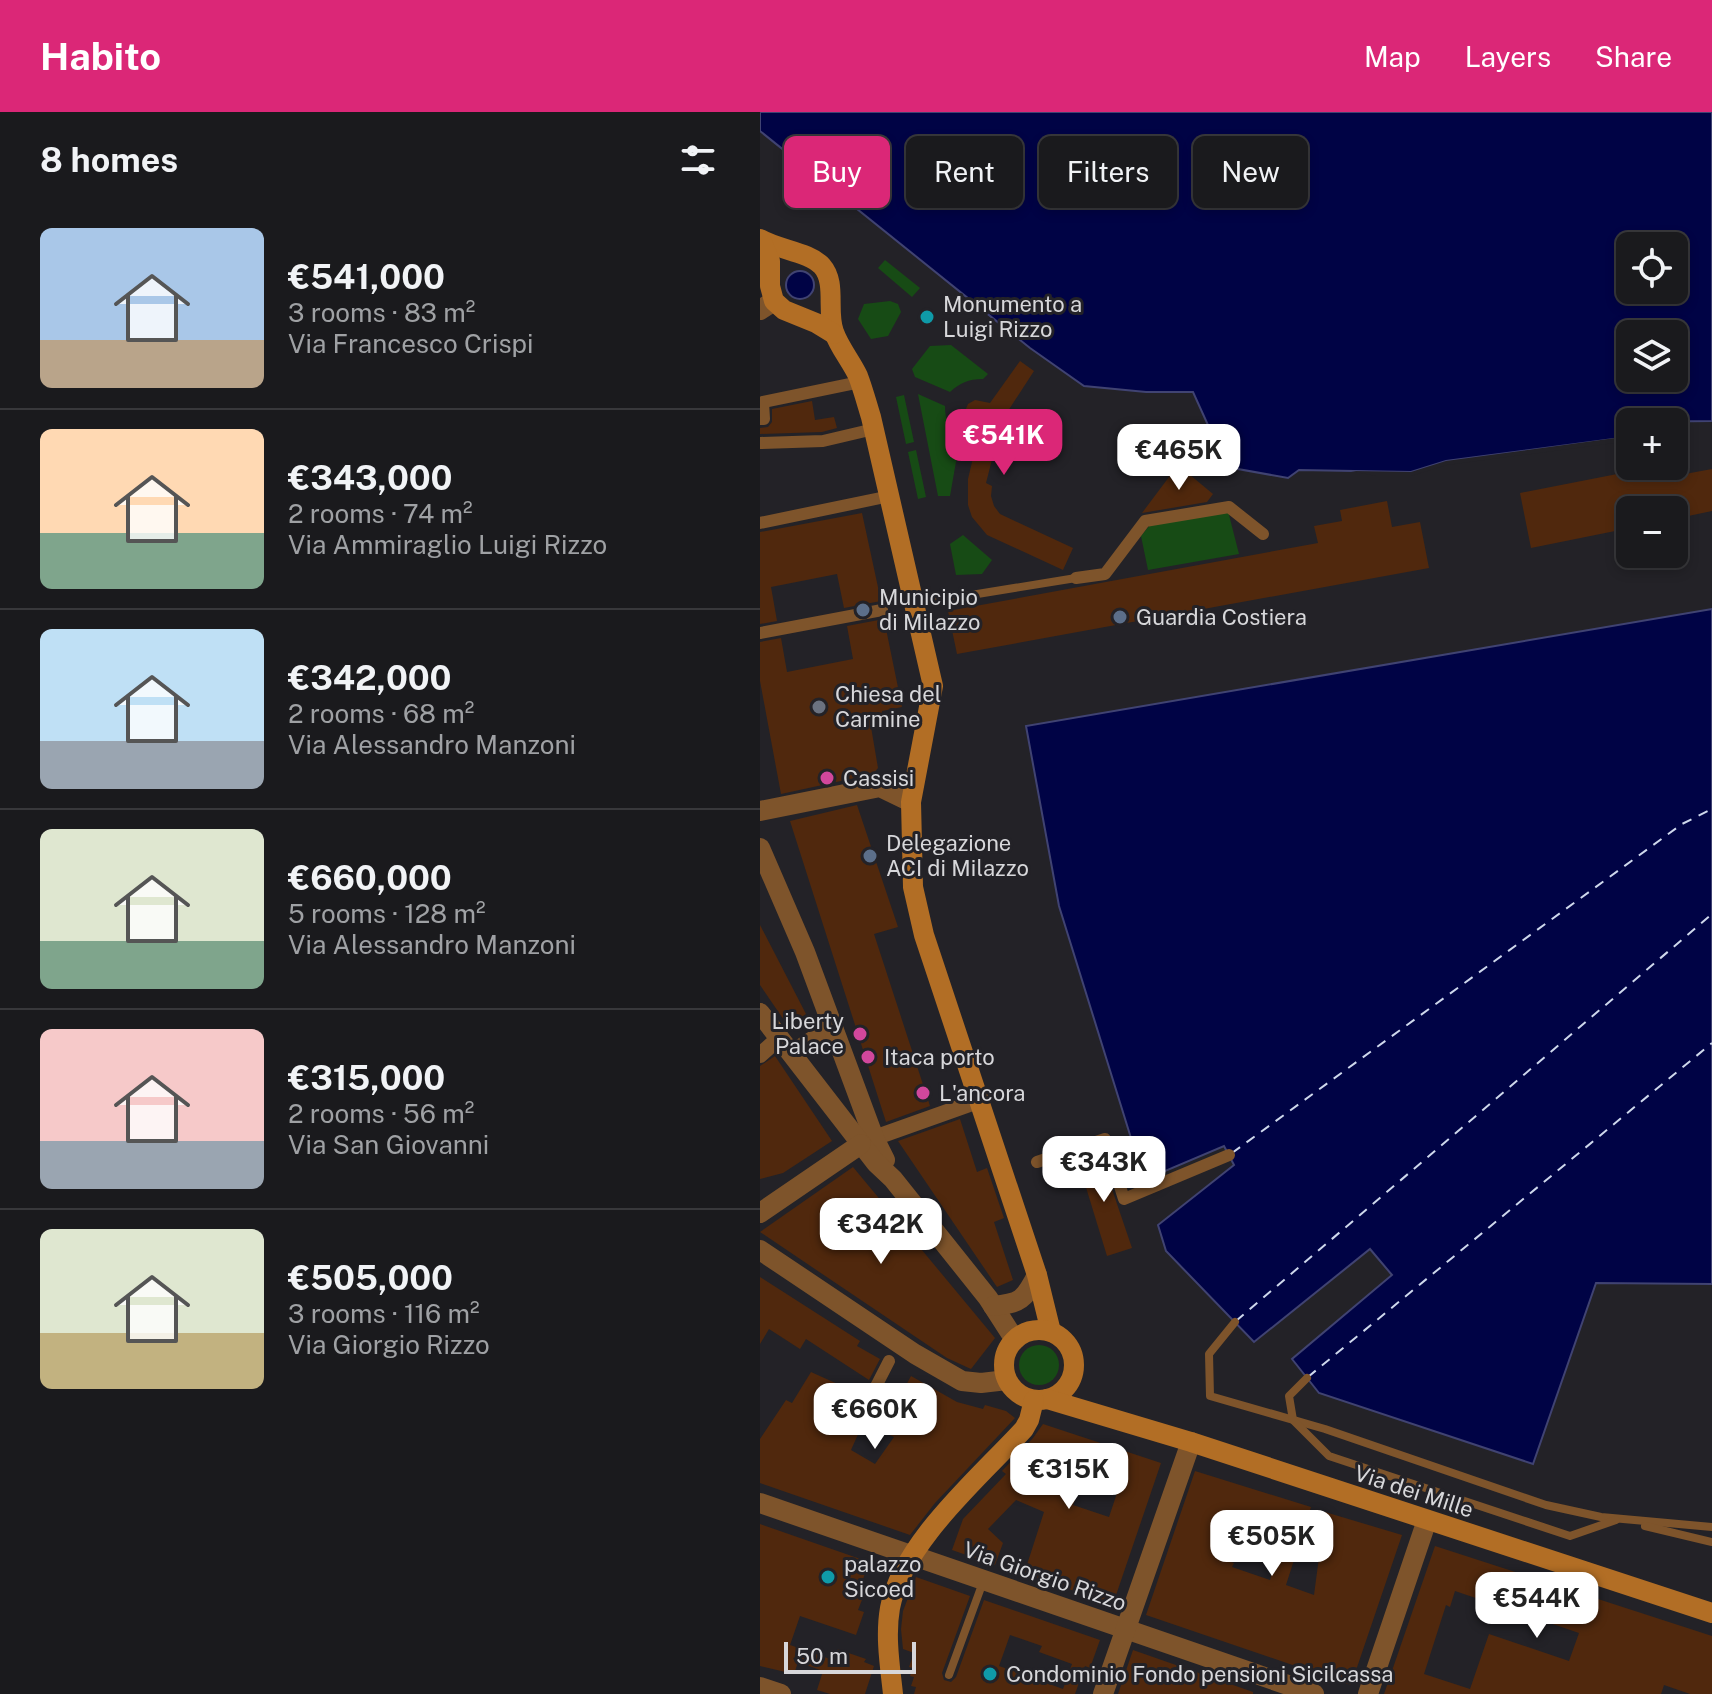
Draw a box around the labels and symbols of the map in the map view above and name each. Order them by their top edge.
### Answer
place label: Monumento a Luigi Rizzo [943,291,1082,342]
marker: Monumento a Luigi Rizzo [918,308,936,326]
pin: €541K [948,409,1060,477]
pin: €465K [1123,424,1235,492]
place label: Municipio di Milazzo [879,584,981,635]
marker: Municipio di Milazzo [854,601,872,619]
place label: Guardia Costiera [1136,604,1307,630]
marker: Guardia Costiera [1111,608,1129,626]
place label: Chiesa del Carmine [835,681,941,732]
marker: Chiesa del Carmine [810,698,828,716]
place label: Cassisi [843,765,914,791]
marker: Cassisi [818,769,836,787]
place label: Delegazione ACI di Milazzo [886,830,1029,881]
marker: Delegazione ACI di Milazzo [861,847,879,865]
place label: Liberty Palace [772,1008,844,1059]
marker: Liberty Palace [851,1025,869,1043]
place label: Itaca porto [884,1044,995,1070]
marker: Itaca porto [859,1048,877,1066]
place label: L'ancora [939,1080,1026,1106]
marker: L'ancora [914,1084,932,1102]
pin: €343K [1048,1136,1160,1204]
pin: €342K [825,1198,937,1266]
pin: €660K [819,1383,931,1451]
pin: €315K [1013,1443,1125,1511]
street label: Via dei Mille [1351,1460,1477,1522]
pin: €505K [1216,1510,1328,1578]
street label: Via Giorgio Rizzo [960,1536,1130,1616]
place label: palazzo Sicoed [844,1551,922,1602]
marker: palazzo Sicoed [819,1568,837,1586]
pin: €544K [1481,1572,1593,1640]
scale bar [784,1638,916,1674]
place label: Condominio Fondo pensioni Sicilcassa [1006,1661,1394,1687]
marker: Condominio Fondo pensioni Sicilcassa [981,1665,999,1683]

